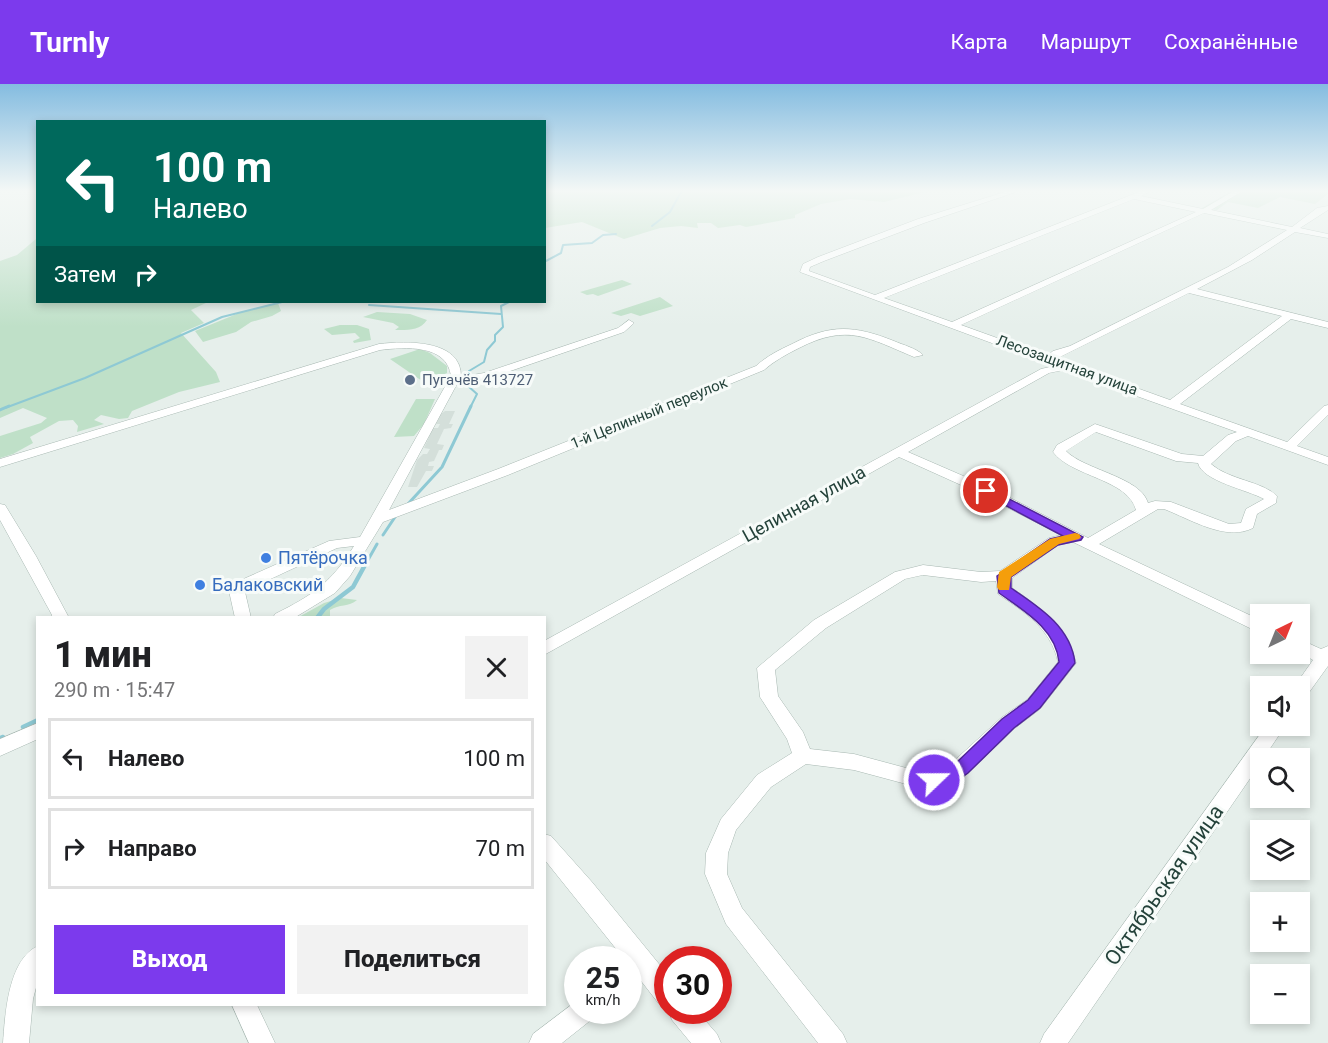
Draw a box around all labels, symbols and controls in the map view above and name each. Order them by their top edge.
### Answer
text: Turnly [30,26,109,59]
text: Карта [951,30,1008,54]
text: Маршрут [1041,30,1131,54]
text: Сохранённые [1164,30,1298,54]
text: 100 m [153,143,272,192]
icon: left [54,144,132,222]
text: Налево [153,193,248,225]
icon: right [129,258,162,291]
text: Затем [54,262,117,287]
street label: Лесозащитная улица [994,331,1140,399]
place label: Пугачёв 413727 [422,371,533,389]
marker: Пугачёв 413727 [403,373,417,387]
street label: 1-й Целинный переулок [568,373,730,453]
street label: Целинная улица [738,461,869,546]
pin [960,465,1011,516]
icon: arrive [969,474,1002,507]
place label: Пятёрочка [278,547,368,568]
marker: Пятёрочка [259,551,273,565]
place label: Балаковский [212,574,323,595]
marker: Балаковский [193,578,207,592]
north arrow [1250,604,1310,664]
map controls [1250,604,1310,1024]
text: 1 мин [54,634,152,676]
button: close [465,636,528,699]
button: sound [1250,676,1310,736]
text: 290 m · 15:47 [54,678,175,702]
icon: left [57,742,90,775]
text: Налево [108,746,185,771]
text: 100 m [463,746,525,771]
position arrow [902,748,966,812]
button: search [1250,748,1310,808]
street label: Октябрьская улица [1100,800,1228,970]
button: layers [1250,820,1310,880]
icon: right [57,832,90,865]
text: Направо [108,836,197,861]
text: 70 m [476,836,525,861]
button: + [1250,892,1310,952]
button: Выход [54,925,285,994]
button: Поделиться [297,925,528,994]
speed limit sign: 30 [654,946,732,1024]
text: 25 [586,960,620,995]
button: − [1250,964,1310,1024]
text: km/h [585,991,621,1009]

